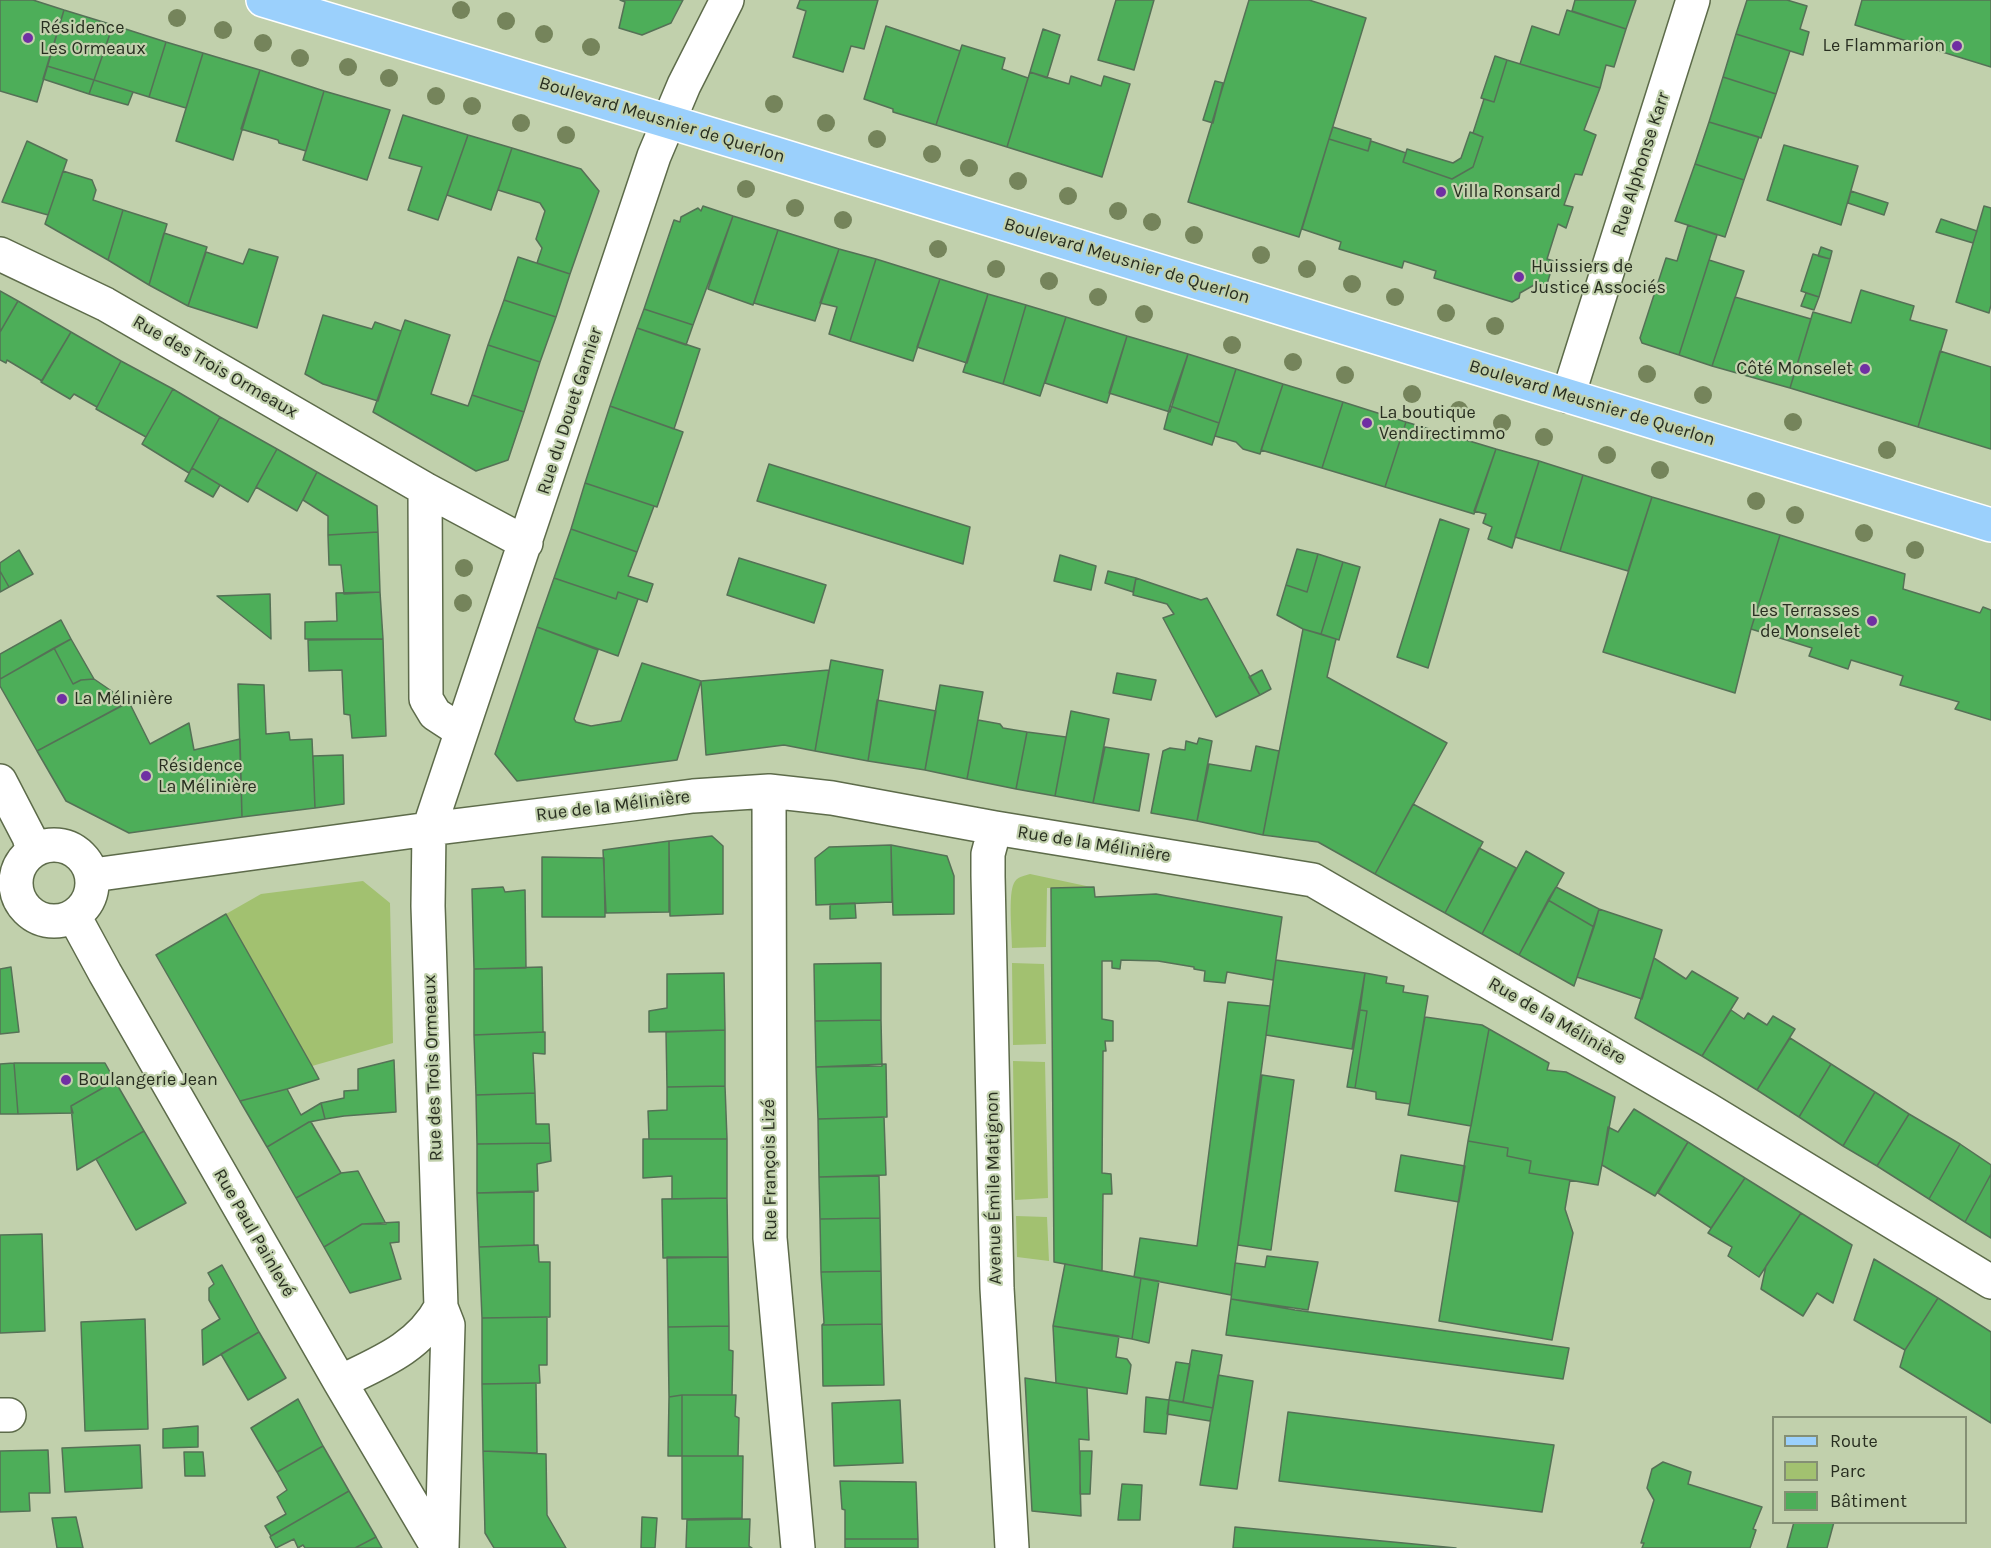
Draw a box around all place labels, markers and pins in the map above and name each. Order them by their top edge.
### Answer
place label: Résidence Les Ormeaux [40,17,146,60]
marker: Résidence Les Ormeaux [21,31,35,45]
place label: Le Flammarion [1823,35,1945,57]
marker: Le Flammarion [1950,39,1964,53]
place label: Villa Ronsard [1453,181,1561,203]
marker: Villa Ronsard [1434,185,1448,199]
place label: Huissiers de Justice Associés [1531,256,1666,298]
marker: Huissiers de Justice Associés [1512,270,1526,284]
place label: Côté Monselet [1736,358,1853,380]
marker: Côté Monselet [1858,362,1872,376]
place label: La boutique Vendirectimmo [1379,402,1505,444]
marker: La boutique Vendirectimmo [1360,416,1374,430]
place label: Les Terrasses de Monselet [1751,600,1860,642]
marker: Les Terrasses de Monselet [1865,614,1879,628]
place label: La Mélinière [74,688,173,710]
marker: La Mélinière [55,692,69,706]
place label: Résidence La Mélinière [158,755,257,798]
marker: Résidence La Mélinière [139,769,153,783]
place label: Boulangerie Jean [78,1069,218,1091]
marker: Boulangerie Jean [59,1073,73,1087]

